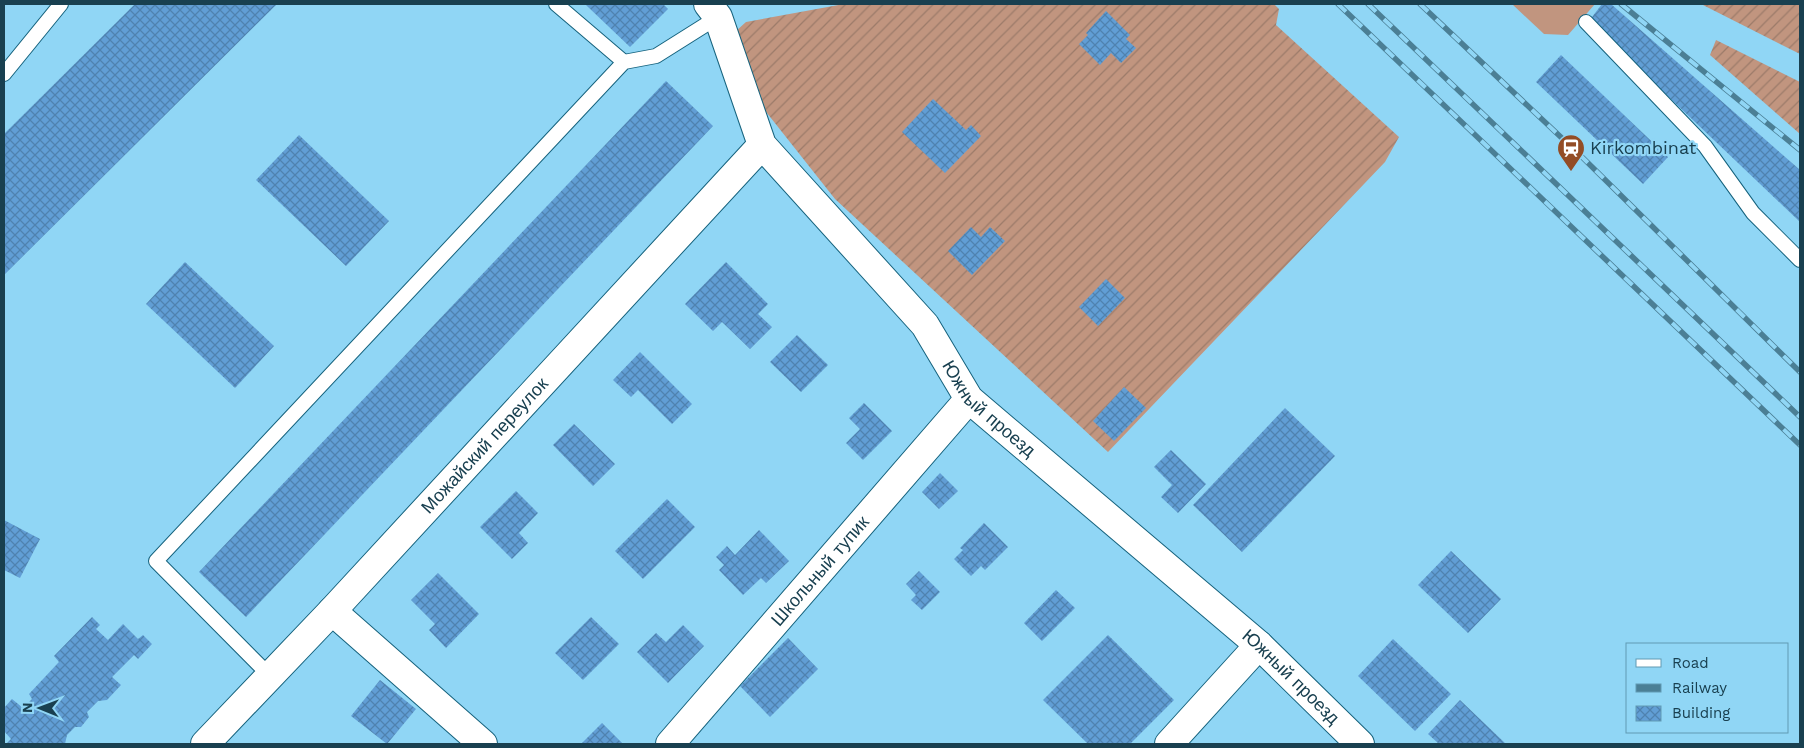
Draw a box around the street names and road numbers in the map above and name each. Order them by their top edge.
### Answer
street label: Южный проезд [938,356,1040,461]
street label: Можайский переулок [417,373,552,517]
street label: Школьный тупик [766,511,873,630]
street label: Южный проезд [1238,625,1345,728]

